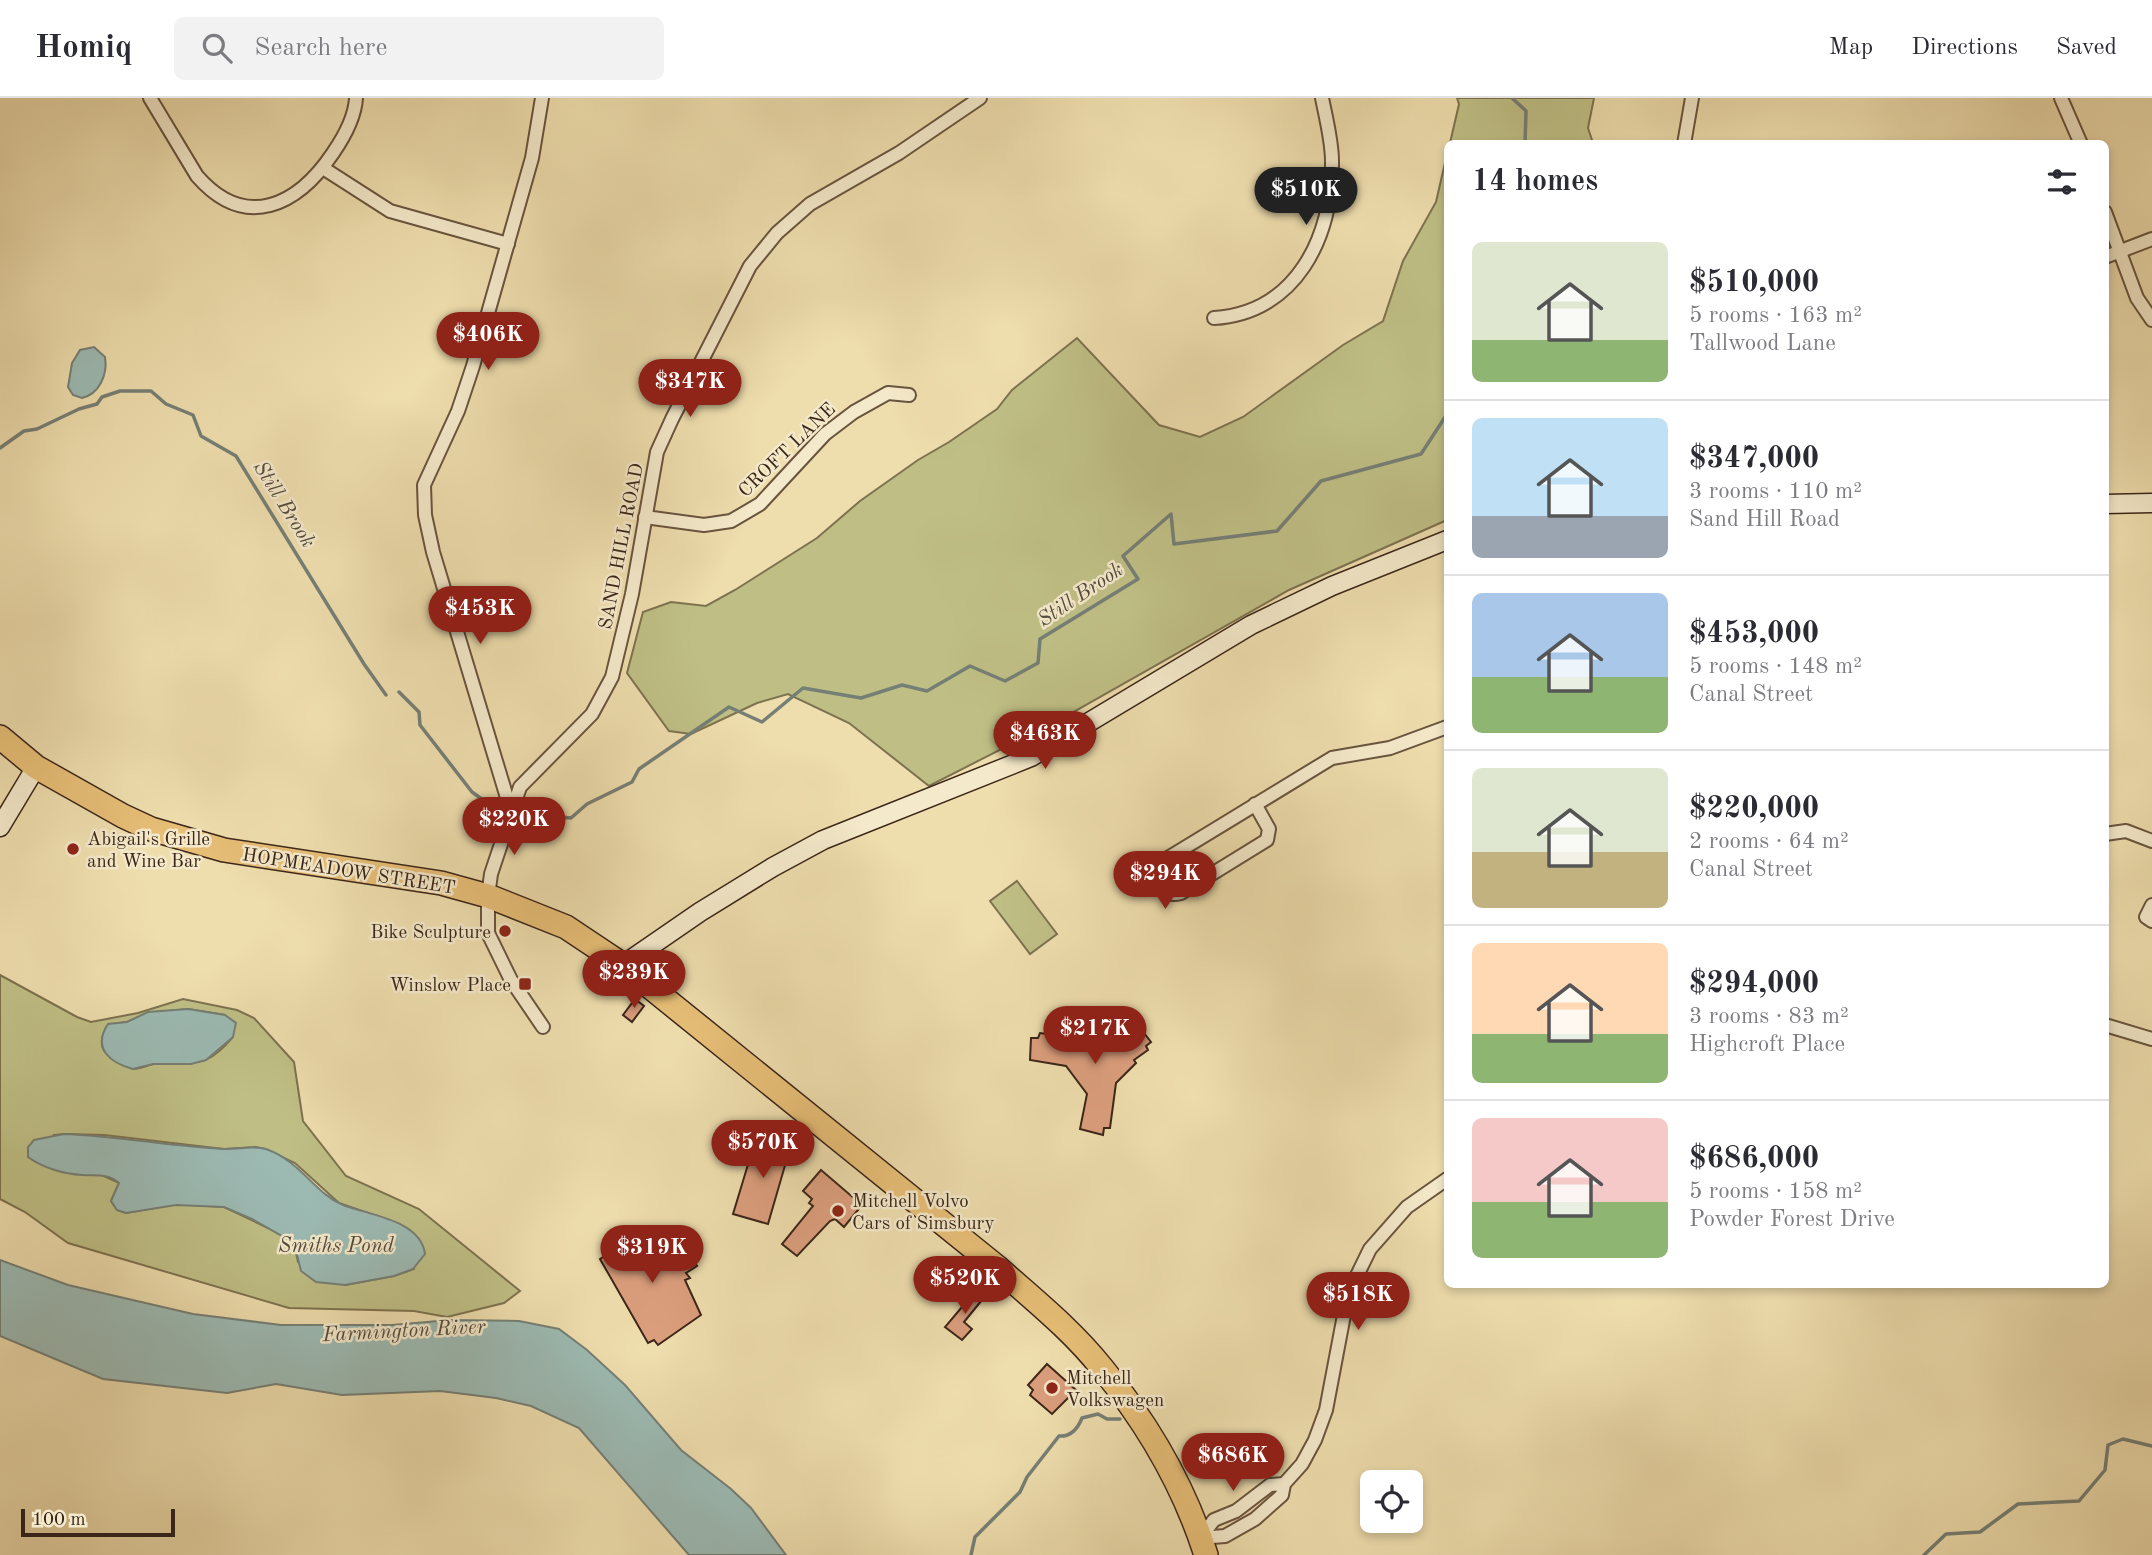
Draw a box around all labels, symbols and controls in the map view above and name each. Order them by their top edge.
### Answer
search box [174,17,664,80]
icon: search [198,29,236,67]
text: Homiq [35,32,132,65]
text: Search here [254,35,387,61]
text: Map [1829,36,1873,60]
text: Directions [1911,36,2018,60]
text: Saved [2056,36,2117,60]
icon: filters [2043,163,2081,201]
pin: $510K [1257,167,1355,227]
text: 14 homes [1472,167,1598,197]
text: $510K [1270,178,1342,201]
text: $510,000 [1689,268,1819,298]
icon: home [1528,270,1612,354]
text: 5 rooms · 163 m² [1689,304,1862,327]
pin: $406K [439,313,537,372]
text: $406K [452,323,524,346]
text: Tallwood Lane [1689,332,1836,355]
pin: $347K [641,360,739,419]
text: $347K [654,370,726,393]
street label: CROFT LANE [736,400,840,502]
text: $347,000 [1689,444,1819,474]
icon: home [1528,446,1612,530]
water label: Still Brook [249,458,319,552]
street label: SAND HILL ROAD [597,462,648,631]
text: 3 rooms · 110 m² [1689,480,1862,503]
text: Sand Hill Road [1689,508,1840,531]
water label: Still Brook [1034,559,1127,631]
pin: $453K [431,587,529,646]
text: $453K [444,597,516,620]
text: $453,000 [1689,619,1819,649]
icon: home [1528,621,1612,705]
text: 5 rooms · 148 m² [1689,655,1862,678]
text: Canal Street [1689,683,1813,706]
pin: $463K [996,712,1094,771]
text: $463K [1009,722,1081,745]
text: $220,000 [1689,794,1819,824]
icon: home [1528,796,1612,880]
pin: $220K [465,798,563,857]
text: $220K [478,808,550,831]
text: 2 rooms · 64 m² [1689,830,1849,853]
place label: Abigail's Grille and Wine Bar [87,831,210,872]
marker: Abigail's Grille and Wine Bar [65,841,81,857]
street label: HOPMEADOW STREET [241,846,457,899]
pin: $294K [1116,852,1214,911]
text: Canal Street [1689,858,1813,881]
text: $294K [1129,862,1201,885]
marker: Bike Sculpture [497,923,513,939]
place label: Bike Sculpture [370,924,491,943]
pin: $239K [585,950,683,1010]
text: $239K [598,961,670,984]
text: $294,000 [1689,969,1819,999]
icon: home [1528,971,1612,1055]
marker: Winslow Place [517,976,533,992]
place label: Winslow Place [389,977,511,996]
text: 3 rooms · 83 m² [1689,1005,1849,1028]
pin: $217K [1046,1006,1144,1066]
text: $217K [1059,1017,1131,1040]
text: Highcroft Place [1689,1033,1845,1056]
pin: $570K [714,1121,812,1180]
text: $570K [727,1131,799,1154]
text: $686,000 [1689,1144,1819,1174]
icon: home [1528,1146,1612,1230]
text: 5 rooms · 158 m² [1689,1180,1862,1203]
place label: Mitchell Volvo Cars of Simsbury [852,1193,994,1234]
marker: Mitchell Volvo Cars of Simsbury [830,1203,846,1219]
text: Powder Forest Drive [1689,1208,1895,1231]
pin: $319K [603,1226,701,1285]
water label: Smiths Pond [278,1236,395,1257]
text: $319K [616,1236,688,1259]
pin: $520K [916,1256,1014,1316]
text: $520K [929,1267,1001,1290]
pin: $518K [1309,1272,1407,1332]
text: $518K [1322,1283,1394,1306]
water label: Farmington River [321,1317,487,1346]
place label: Mitchell Volkswagen [1066,1370,1164,1411]
marker: Mitchell Volkswagen [1044,1380,1060,1396]
pin: $686K [1184,1434,1282,1493]
text: $686K [1197,1444,1269,1467]
map controls [1360,1470,1423,1533]
button: locate [1360,1470,1423,1533]
scale bar [21,1506,175,1538]
text: 100 m [32,1511,85,1530]

